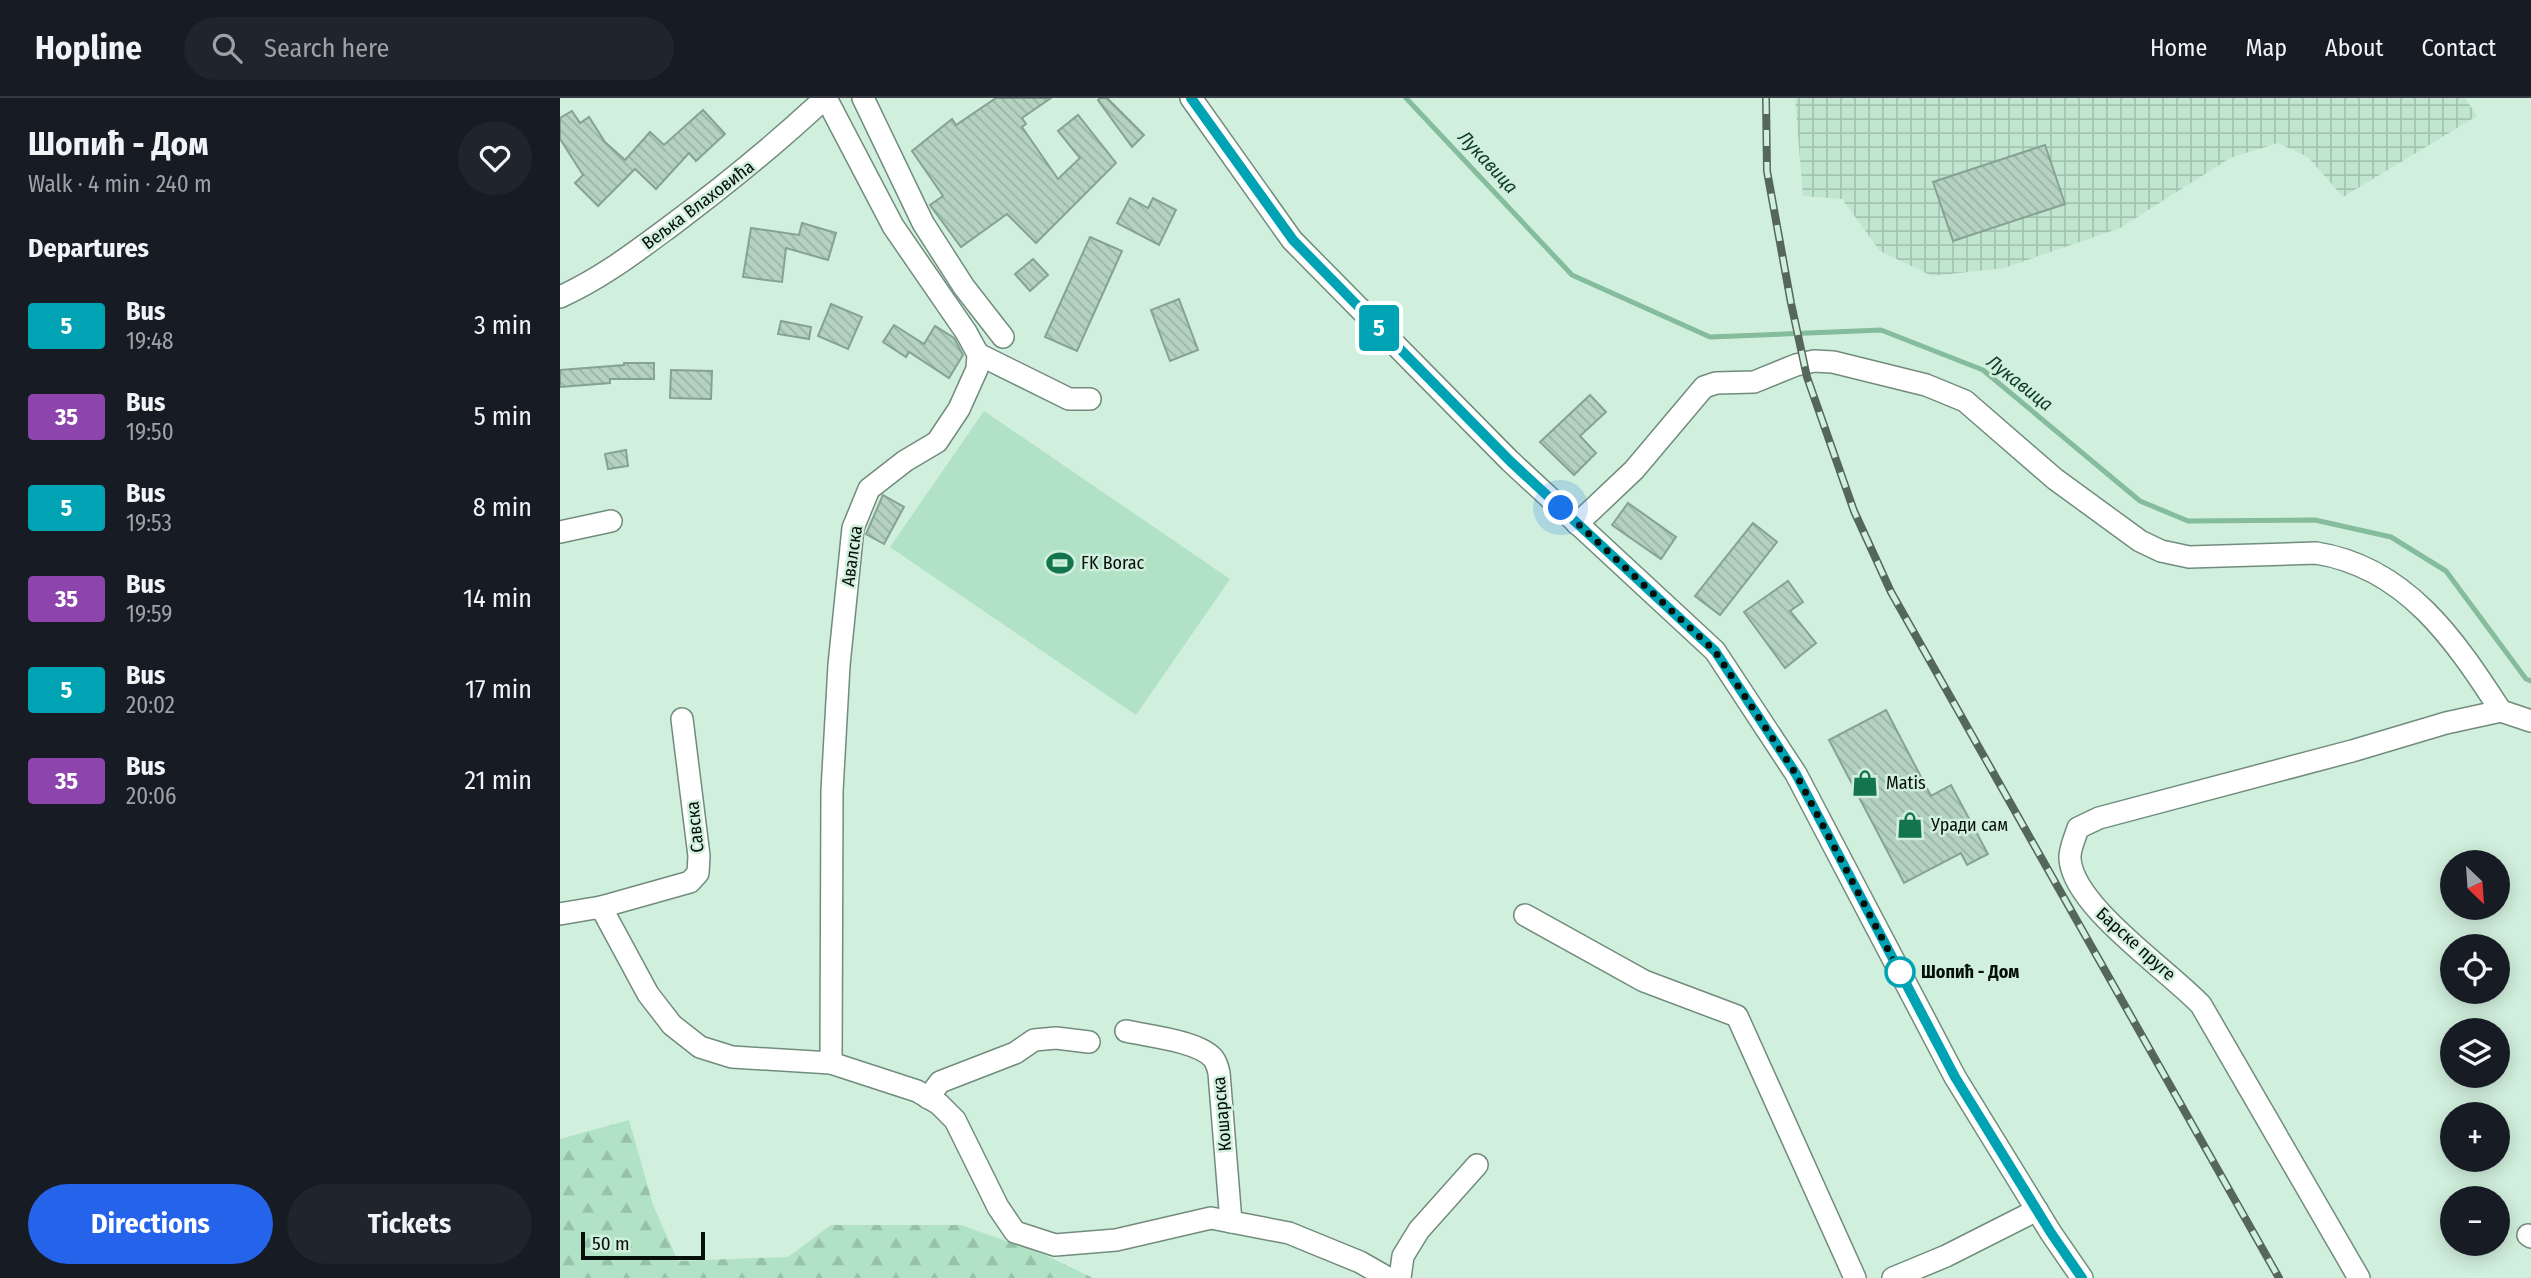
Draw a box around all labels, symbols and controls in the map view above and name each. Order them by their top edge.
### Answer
search box [184,17,674,80]
text: Hopline [35,28,142,68]
icon: search [208,29,246,67]
text: Search here [264,33,389,64]
text: Home [2150,34,2207,62]
text: Map [2245,34,2287,62]
text: About [2325,34,2383,62]
text: Contact [2421,34,2496,62]
button: heart [458,121,532,195]
text: Шопић - Дом [28,124,208,164]
water label: Лукавица [1453,125,1523,198]
street label: Вељка Влаховића [638,156,759,254]
text: Walk · 4 min · 240 m [28,170,212,198]
text: Departures [28,233,149,264]
text: Bus [126,296,165,327]
line badge: 5 [1356,305,1402,351]
text: 3 min [474,310,532,341]
text: 5 [61,312,72,340]
text: 5 [1373,314,1385,342]
text: 19:48 [126,327,174,355]
water label: Лукавица [1982,350,2058,416]
text: Bus [126,387,165,418]
text: 5 min [474,401,532,432]
text: 35 [55,403,78,431]
text: 19:50 [126,418,174,446]
text: Bus [126,478,165,509]
your location [1543,490,1578,525]
text: 8 min [473,492,532,523]
text: 5 [61,494,72,522]
text: 19:53 [126,509,172,537]
street label: Авалска [837,524,867,588]
sports icon: FK Borac [1045,548,1075,578]
place label: FK Borac [1081,552,1144,574]
text: Bus [126,569,165,600]
text: 14 min [463,583,532,614]
text: 35 [55,585,78,613]
text: 19:59 [126,600,173,628]
text: Bus [126,660,165,691]
text: 17 min [465,674,532,705]
text: 5 [61,676,72,704]
text: 20:02 [126,691,175,719]
text: Bus [126,751,165,782]
text: 21 min [465,765,532,796]
text: 35 [55,767,78,795]
shop icon: Matis [1850,768,1880,798]
place label: Matis [1886,772,1926,794]
text: 20:06 [126,782,176,810]
street label: Савска [681,800,709,854]
shop icon: Уради сам [1895,810,1925,840]
place label: Уради сам [1930,814,2008,836]
north arrow [2440,850,2510,920]
map controls [2440,850,2510,1256]
street label: Барске пруге [2092,903,2180,986]
button: locate [2440,934,2510,1004]
marker: Шопић - Дом [1885,957,1915,987]
place label: Шопић - Дом [1921,961,2019,983]
button: layers [2440,1018,2510,1088]
street label: Кошарска [1208,1076,1236,1152]
button: + [2440,1102,2510,1172]
button: Directions [28,1184,273,1264]
button: Tickets [287,1184,532,1264]
button: − [2440,1186,2510,1256]
scale bar [581,1229,705,1261]
text: 50 m [592,1232,630,1255]

